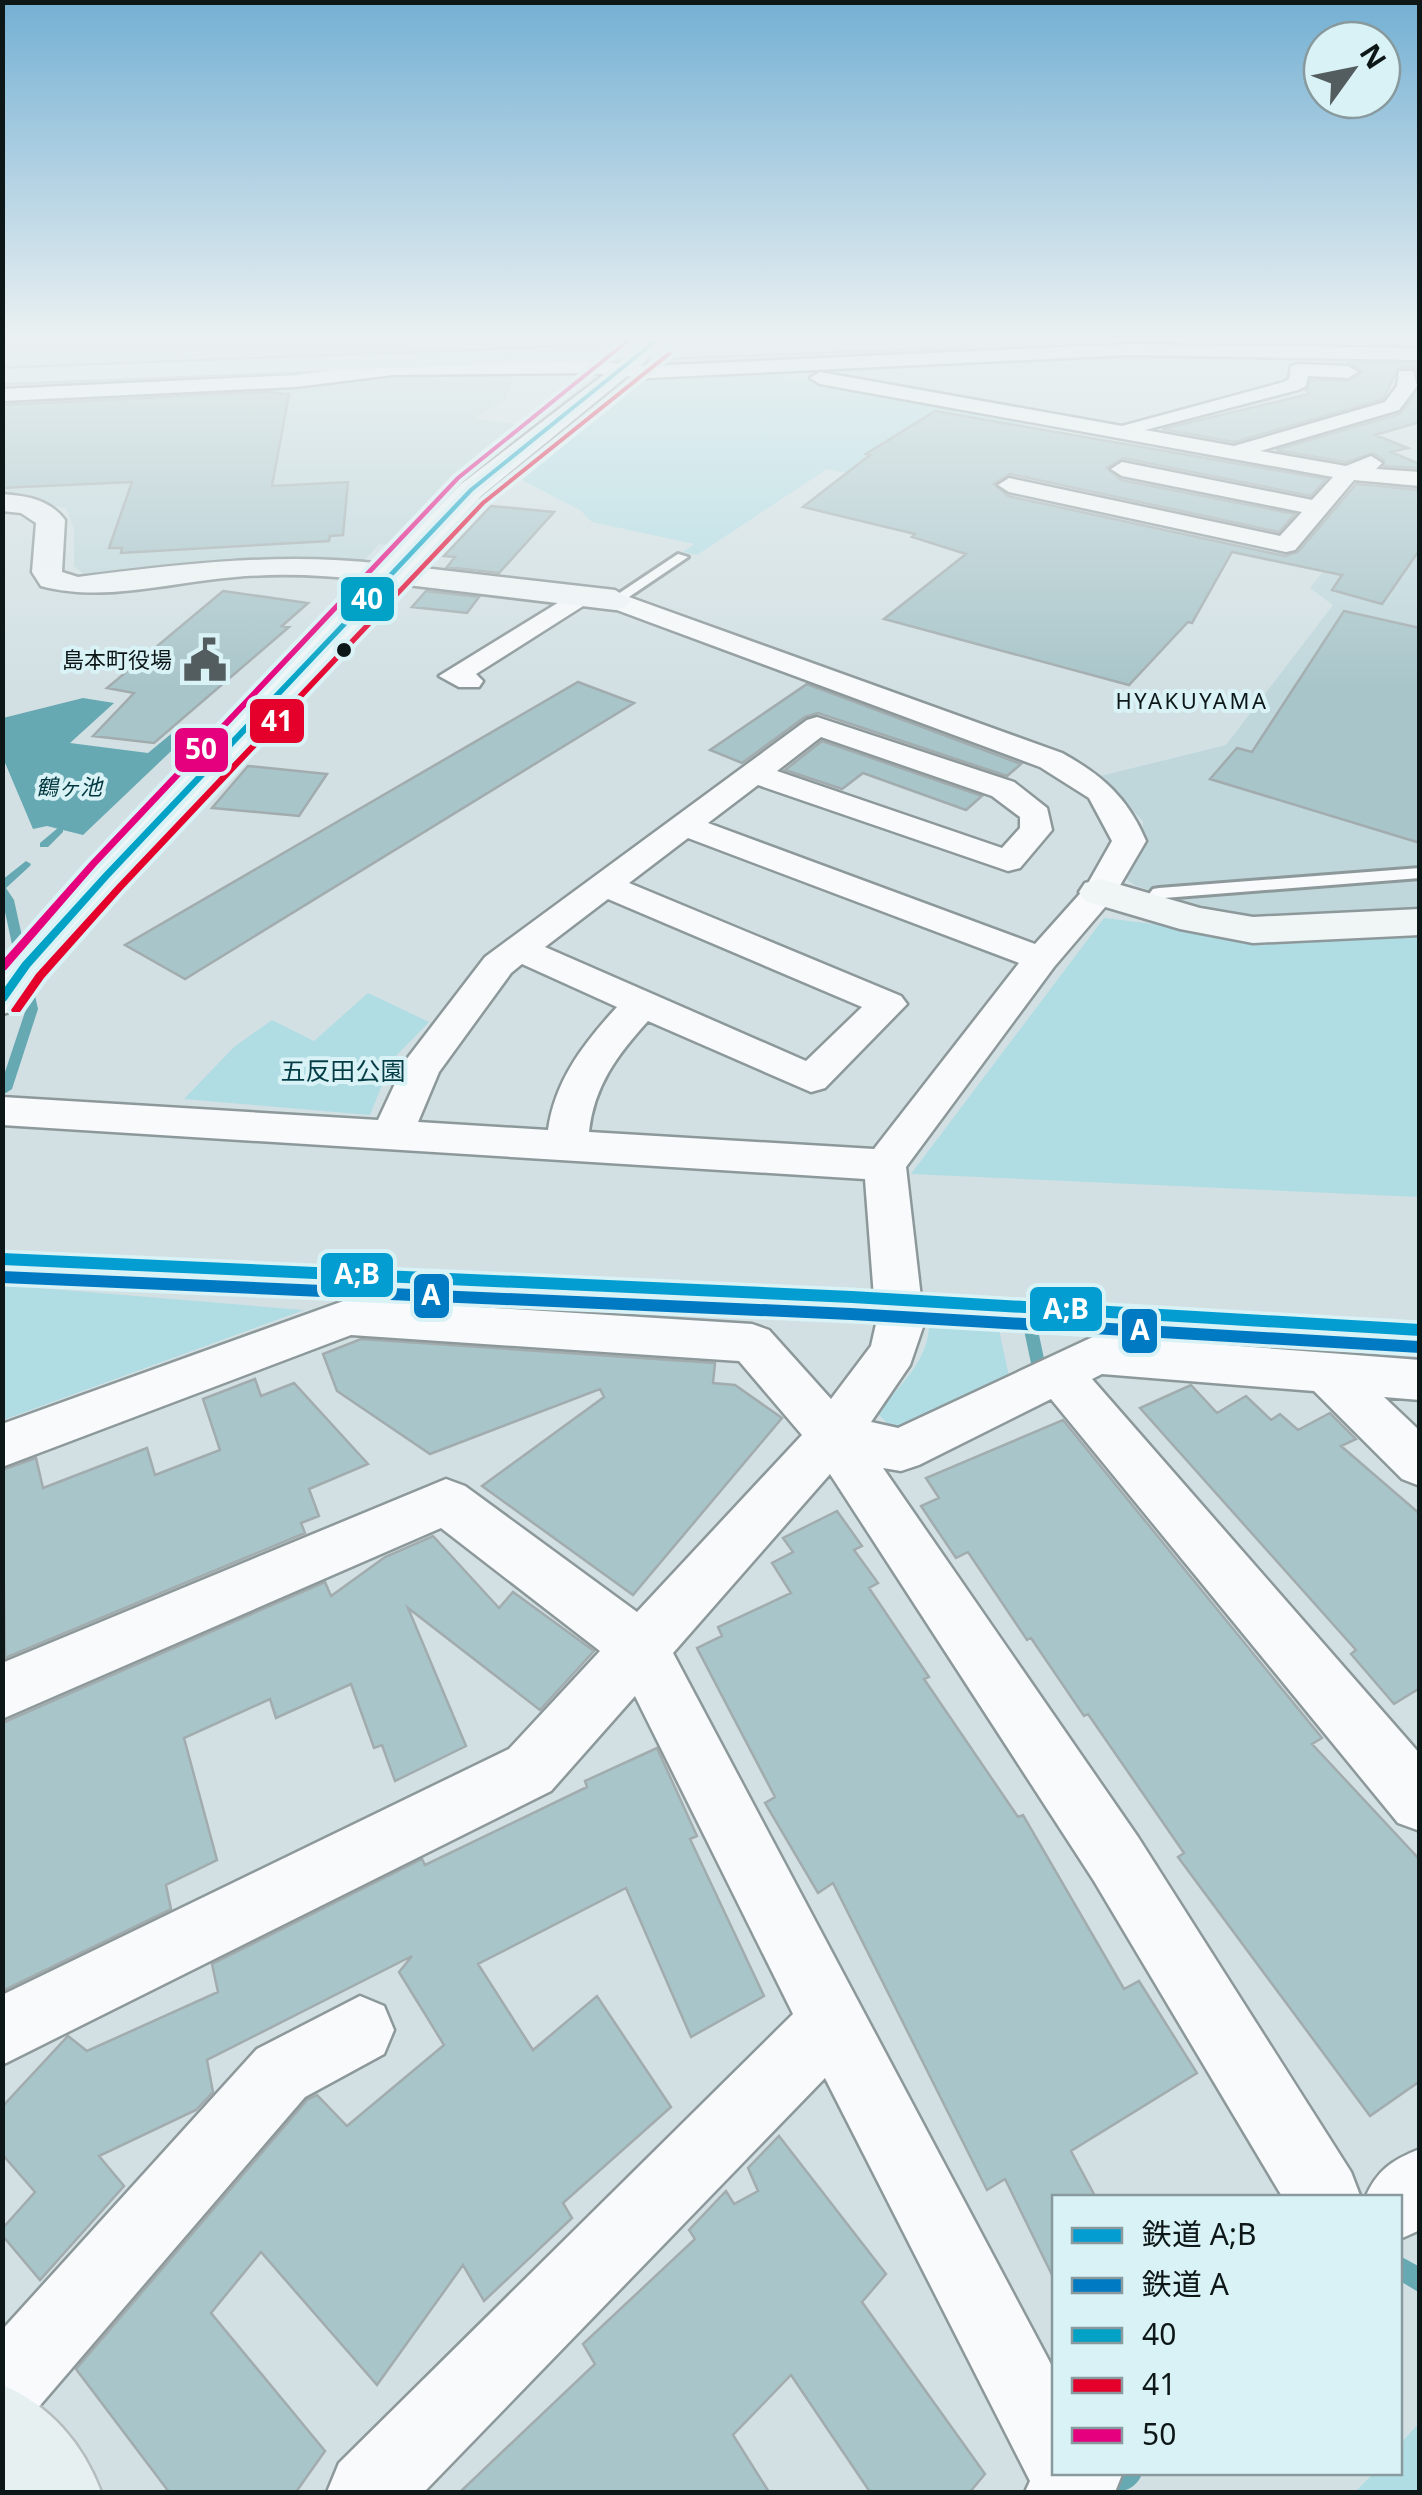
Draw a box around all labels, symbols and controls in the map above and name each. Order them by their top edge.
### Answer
north arrow [1302,20,1402,120]
text: N [1352,36,1396,76]
line badge: 40 [339,575,396,623]
text: 40 [351,579,383,617]
public building icon: 島本町役場 [181,636,229,684]
unlabelled marker [334,640,354,660]
place label: 島本町役場 [62,644,172,674]
district label: HYAKUYAMA [1116,685,1268,715]
line badge: 41 [248,697,306,745]
text: 41 [261,701,293,739]
line badge: 50 [173,726,230,774]
text: 50 [185,729,217,767]
water label: 鶴ヶ池 [36,771,104,801]
park label: 五反田公園 [280,1053,406,1087]
line badge: A;B [319,1251,395,1299]
text: A;B [334,1254,380,1292]
line badge: A [412,1272,451,1320]
text: A [421,1275,441,1313]
line badge: A;B [1028,1285,1104,1333]
text: A;B [1043,1289,1089,1327]
line badge: A [1120,1307,1159,1355]
text: A [1130,1310,1150,1348]
legend [1052,2195,1402,2475]
text: 鉄道 A;B [1142,2213,1257,2254]
text: 鉄道 A [1142,2263,1230,2304]
text: 40 [1142,2313,1176,2354]
text: 41 [1142,2363,1176,2404]
text: 50 [1142,2413,1176,2454]

